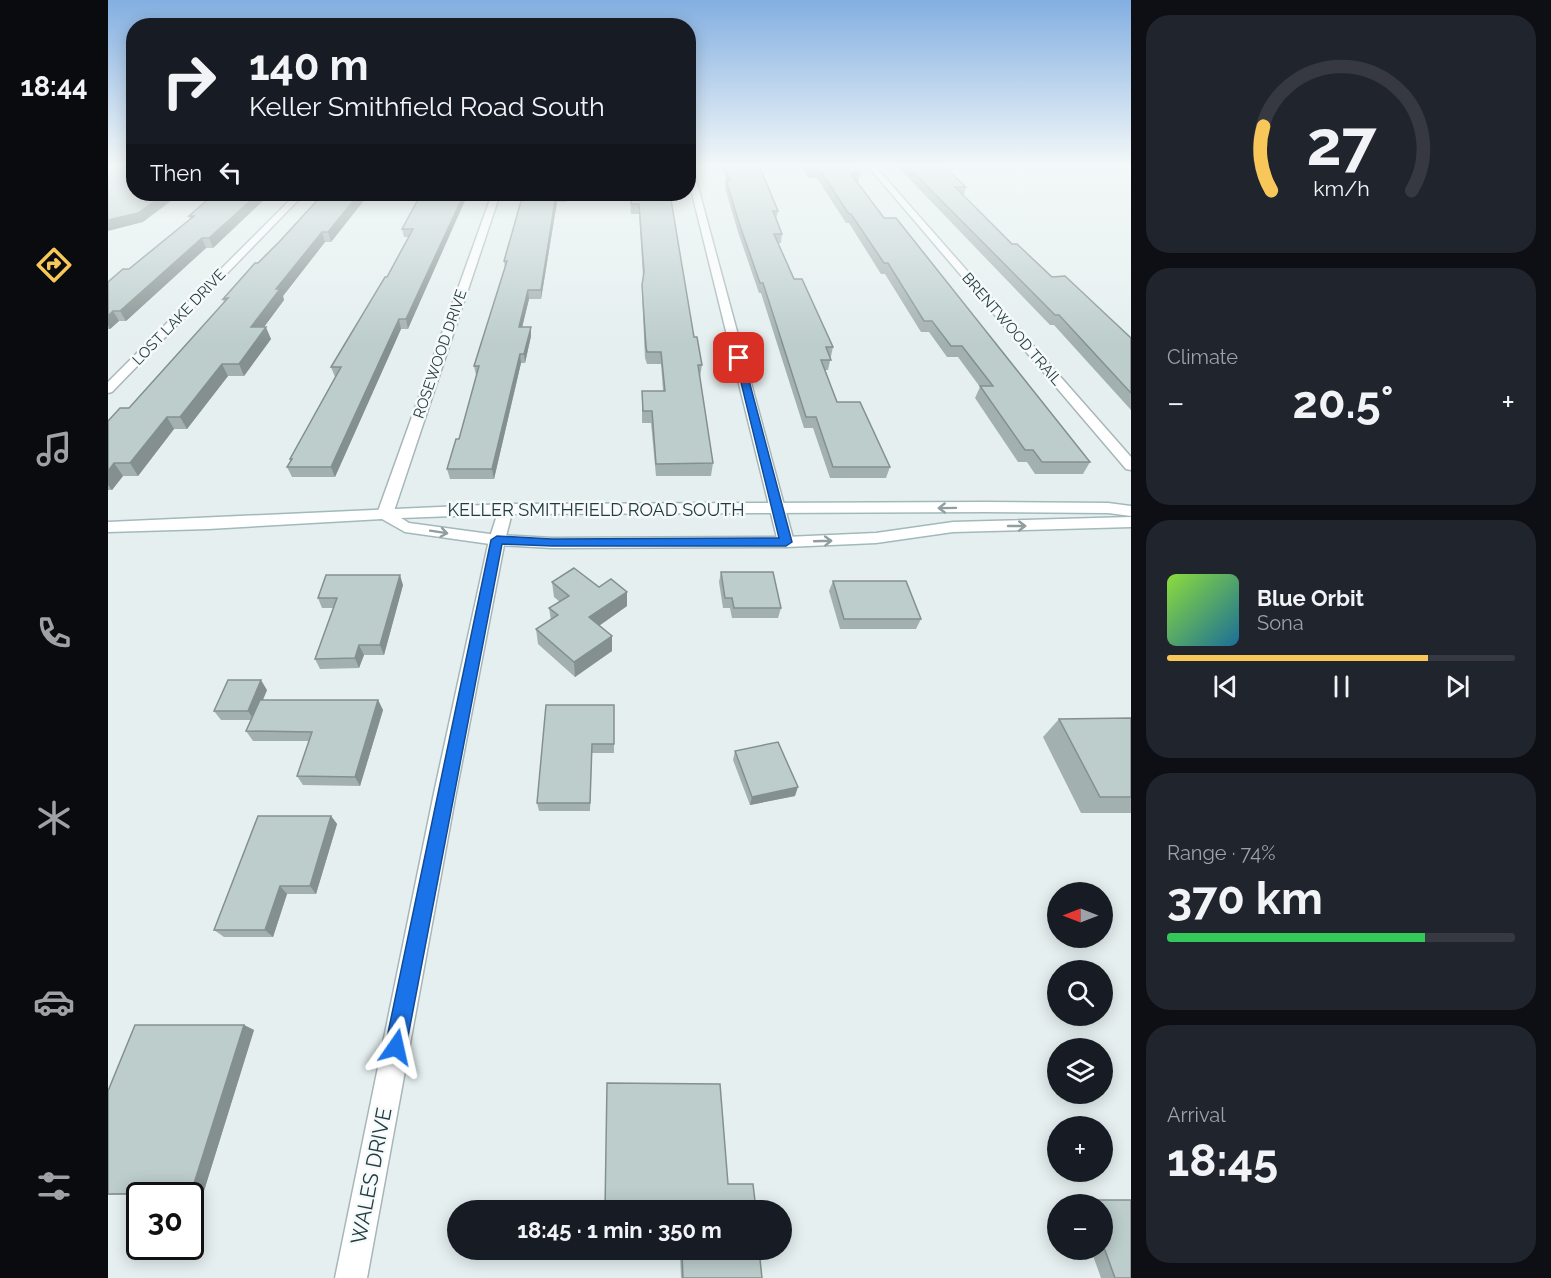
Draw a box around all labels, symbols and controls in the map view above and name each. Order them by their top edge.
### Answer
text: 140 m [249,41,369,90]
icon: right [150,42,228,120]
text: 18:44 [20,71,88,102]
text: Keller Smithfield Road South [249,91,605,122]
text: 27 [1306,106,1377,180]
icon: left [214,156,247,189]
text: Then [150,160,202,186]
text: km/h [1313,176,1369,201]
icon: directions [33,244,75,286]
street label: LOST LAKE DRIVE [129,265,229,369]
street label: BRENTWOOD TRAIL [958,269,1066,389]
street label: ROSEWOOD DRIVE [409,287,471,421]
pin [713,332,764,383]
icon: arrive [722,341,755,374]
text: Climate [1167,345,1238,369]
text: 20.5° [1293,376,1393,429]
text: − [1167,383,1185,422]
text: + [1501,383,1515,422]
icon: music [33,428,75,470]
street label: KELLER SMITHFIELD ROAD SOUTH [448,499,745,520]
one-way arrow [937,502,957,514]
one-way arrow [1006,520,1026,532]
one-way arrow [429,527,449,538]
one-way arrow [812,535,832,546]
text: Blue Orbit [1257,585,1364,611]
text: Sona [1257,611,1304,635]
icon: phone [33,612,75,654]
icon: previous [1209,670,1242,703]
icon: pause [1325,670,1358,703]
icon: next [1441,670,1474,703]
icon: climate [33,797,75,839]
text: Range · 74% [1167,841,1275,865]
text: 370 km [1167,872,1323,925]
north arrow [1047,882,1113,948]
map controls [1047,882,1113,1260]
button: search [1047,960,1113,1026]
icon: car [33,981,75,1023]
position arrow [364,1015,428,1079]
button: layers [1047,1038,1113,1104]
text: Arrival [1167,1103,1226,1127]
street label: WALES DRIVE [345,1105,397,1247]
button: + [1047,1116,1113,1182]
text: 18:45 [1167,1134,1278,1187]
icon: filters [33,1165,75,1207]
speed limit sign: 30 [126,1182,204,1260]
button: − [1047,1194,1113,1260]
text: 18:45 · 1 min · 350 m [517,1217,722,1243]

